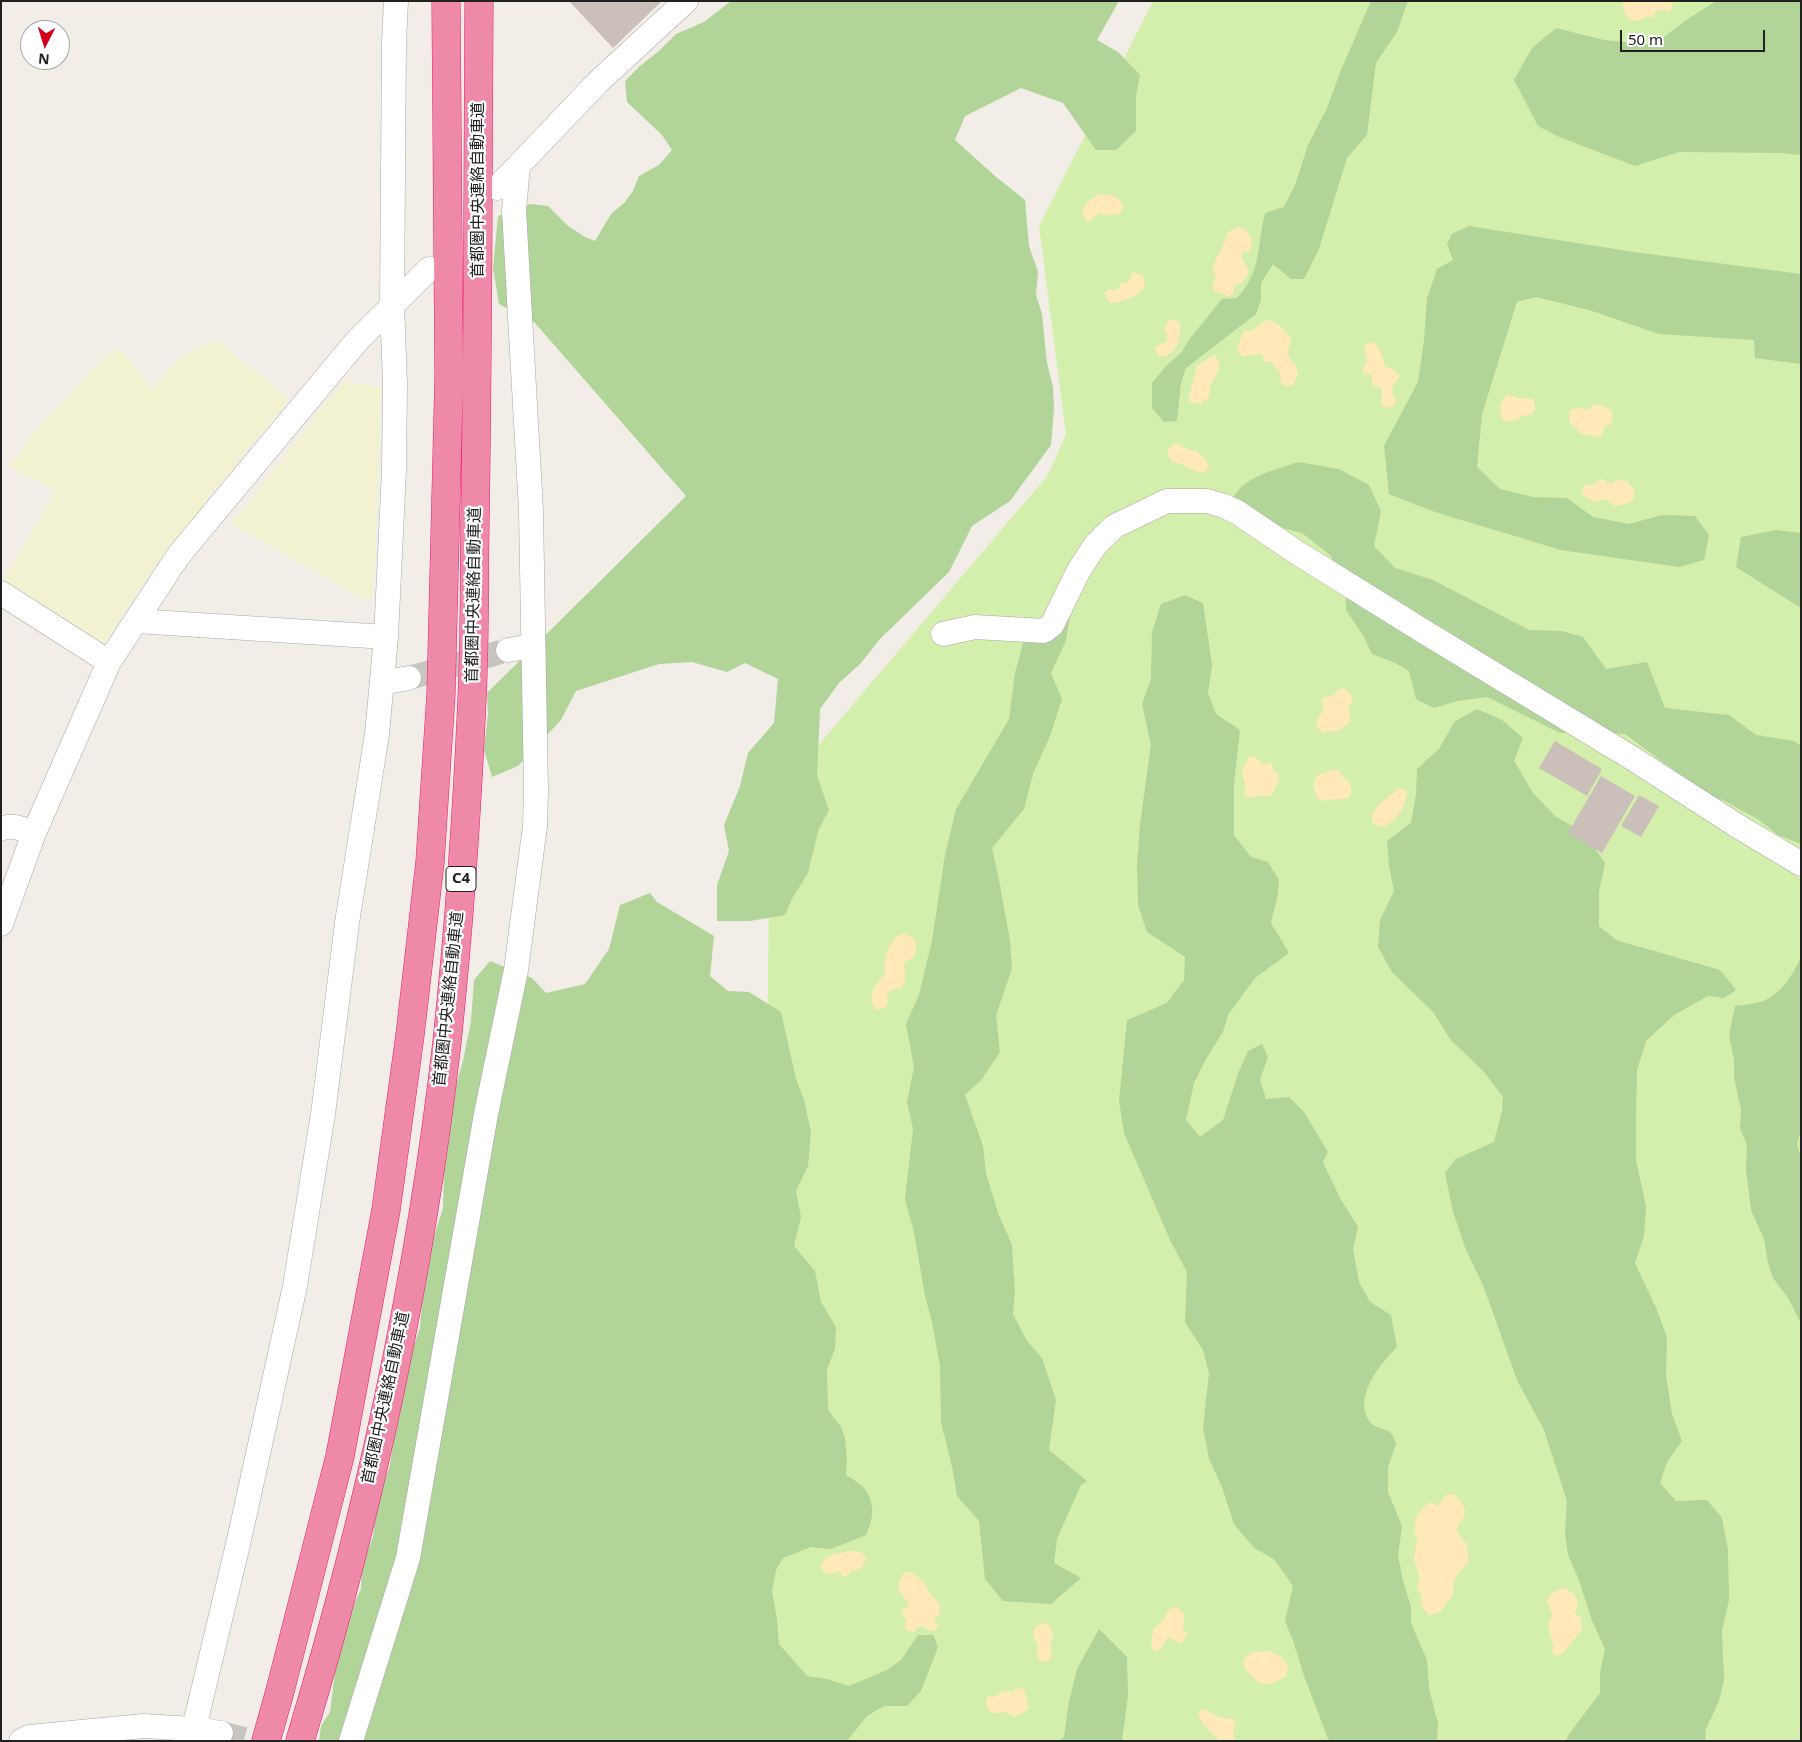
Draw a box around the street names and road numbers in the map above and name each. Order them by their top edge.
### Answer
street label: 首都圏中央連絡自動車道 [468,102,488,278]
street label: 首都圏中央連絡自動車道 [463,507,485,683]
road number: C4 [446,866,476,892]
street label: 首都圏中央連絡自動車道 [430,910,468,1088]
street label: 首都圏中央連絡自動車道 [358,1310,414,1486]

